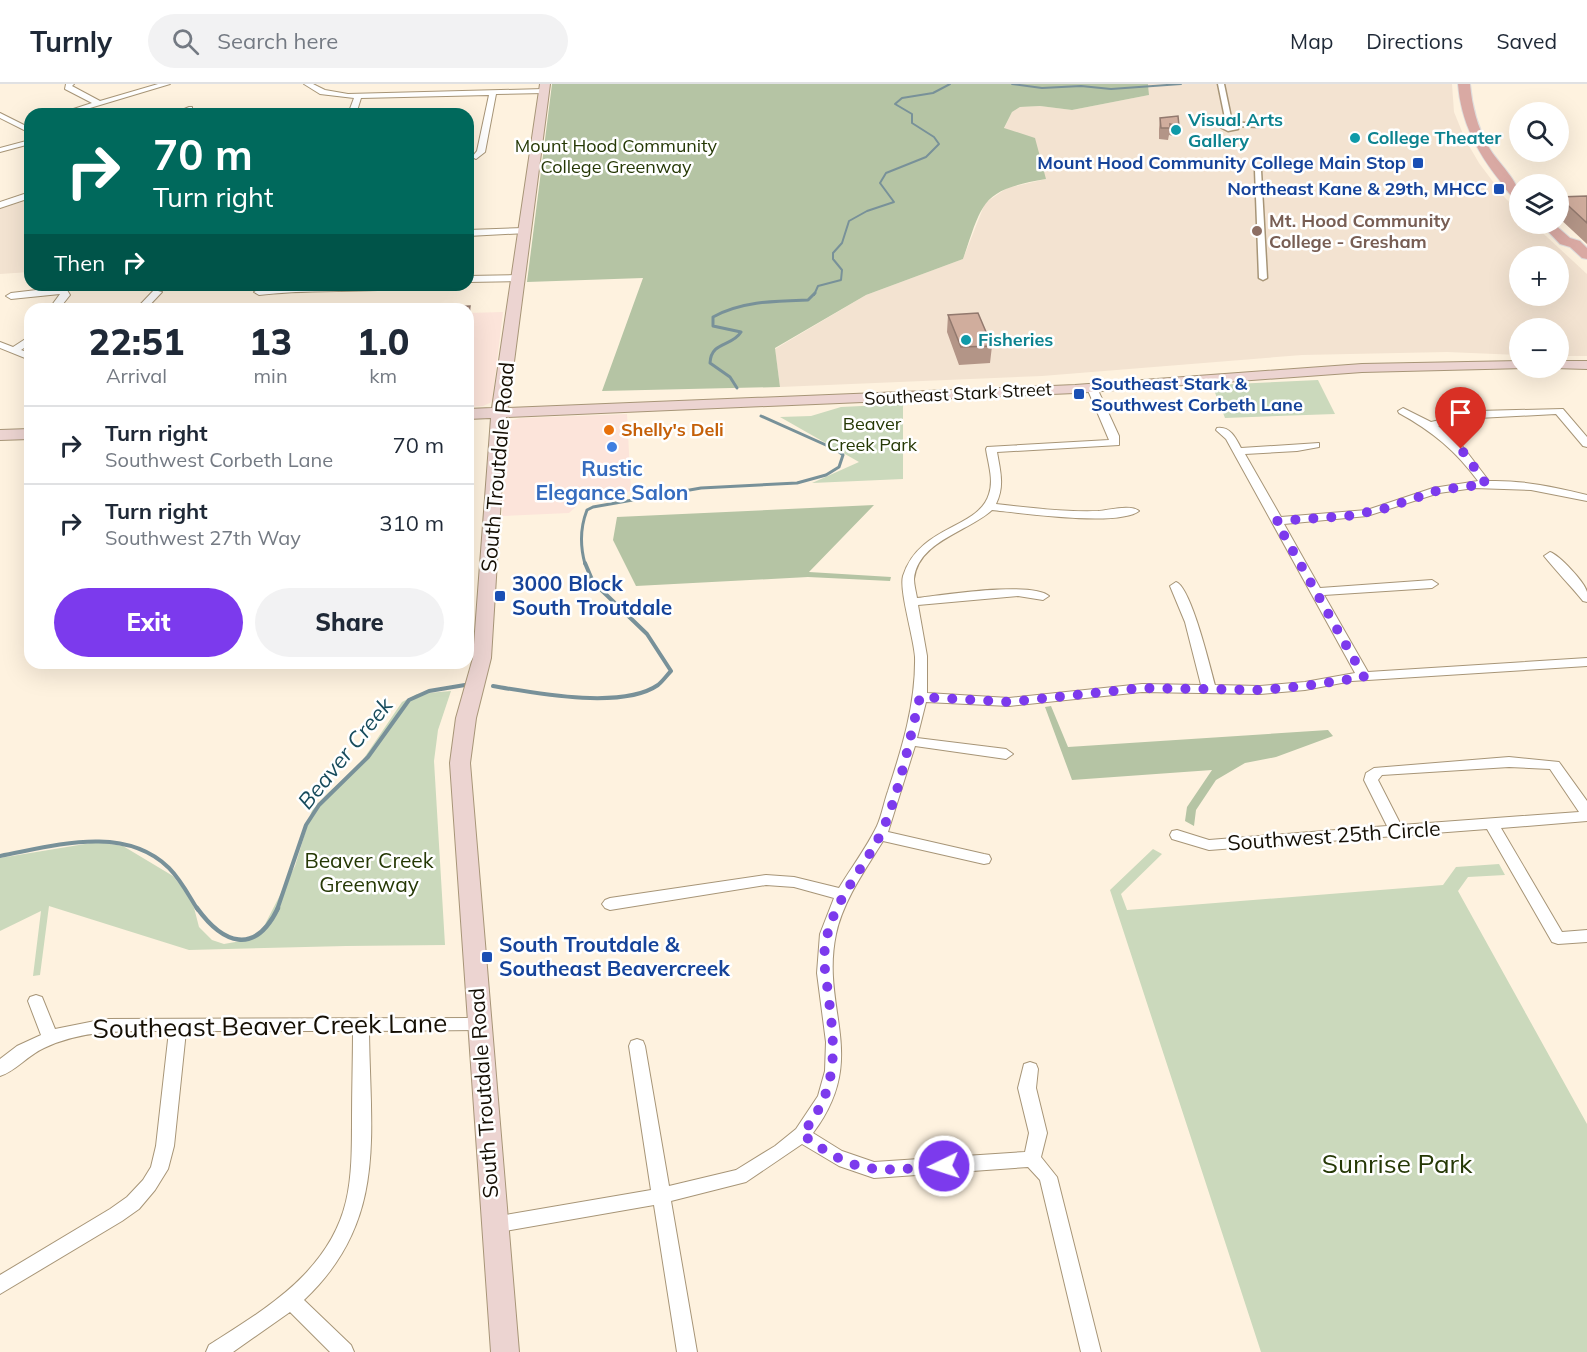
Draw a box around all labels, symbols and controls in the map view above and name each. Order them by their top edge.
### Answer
search box [148,14,568,68]
text: Turnly [30,24,112,59]
icon: search [169,25,202,58]
text: Search here [217,27,338,55]
text: Map [1290,28,1333,54]
text: Directions [1366,28,1463,54]
text: Saved [1496,28,1557,54]
map controls [1509,102,1569,378]
button: search [1509,102,1569,162]
place label: Visual Arts Gallery [1187,108,1283,152]
marker: Visual Arts Gallery [1169,123,1183,137]
place label: College Theater [1367,126,1502,149]
text: 70 m [153,128,253,181]
marker: College Theater [1348,131,1362,145]
icon: right [54,132,132,210]
park label: Mount Hood Community College Greenway [515,134,718,178]
place label: Mount Hood Community College Main Stop [1037,151,1406,174]
marker: Mount Hood Community College Main Stop [1411,156,1425,170]
button: layers [1509,174,1569,234]
place label: Northeast Kane & 29th, MHCC [1227,177,1487,200]
text: Turn right [153,180,273,214]
marker: Northeast Kane & 29th, MHCC [1492,182,1506,196]
place label: Mt. Hood Community College - Gresham [1269,209,1451,253]
marker: Mt. Hood Community College - Gresham [1250,224,1264,238]
icon: right [117,246,150,279]
button: + [1509,246,1569,306]
text: Then [54,249,105,277]
button: − [1509,318,1569,378]
text: 22:51 [89,319,184,364]
text: 13 [249,319,292,364]
text: 1.0 [357,319,409,364]
place label: Fisheries [978,328,1053,351]
marker: Fisheries [959,333,973,347]
street label: South Troutdale Road [475,361,519,573]
text: Arrival [106,363,167,388]
text: min [254,363,288,388]
text: km [369,363,397,388]
place label: Southeast Stark & Southwest Corbeth Lane [1091,372,1303,416]
street label: Southeast Stark Street [864,377,1052,410]
marker: Southeast Stark & Southwest Corbeth Lane [1072,387,1086,401]
pin [1435,387,1486,449]
icon: arrive [1444,396,1477,429]
park label: Beaver Creek Park [827,412,918,456]
place label: Shelly's Deli [621,418,724,441]
text: Turn right [105,419,208,447]
marker: Shelly's Deli [602,423,616,437]
icon: right [54,429,87,462]
text: 70 m [393,431,444,459]
marker: Rustic Elegance Salon [605,440,619,454]
text: Southwest Corbeth Lane [105,447,333,472]
place label: Rustic Elegance Salon [535,455,689,505]
text: Turn right [105,497,208,525]
icon: right [54,507,87,540]
text: 310 m [379,509,444,537]
text: Southwest 27th Way [105,525,301,550]
place label: 3000 Block South Troutdale [512,570,672,620]
button: Exit [54,588,243,657]
button: Share [255,588,444,657]
marker: 3000 Block South Troutdale [493,589,507,603]
water label: Beaver Creek [292,691,399,814]
street label: Southwest 25th Circle [1227,815,1441,855]
park label: Beaver Creek Greenway [304,847,434,897]
place label: South Troutdale & Southeast Beavercreek [499,931,730,981]
marker: South Troutdale & Southeast Beavercreek [480,950,494,964]
street label: South Troutdale Road [463,987,503,1199]
street label: Southeast Beaver Creek Lane [92,1006,448,1045]
position arrow [912,1134,976,1198]
park label: Sunrise Park [1322,1147,1473,1180]

